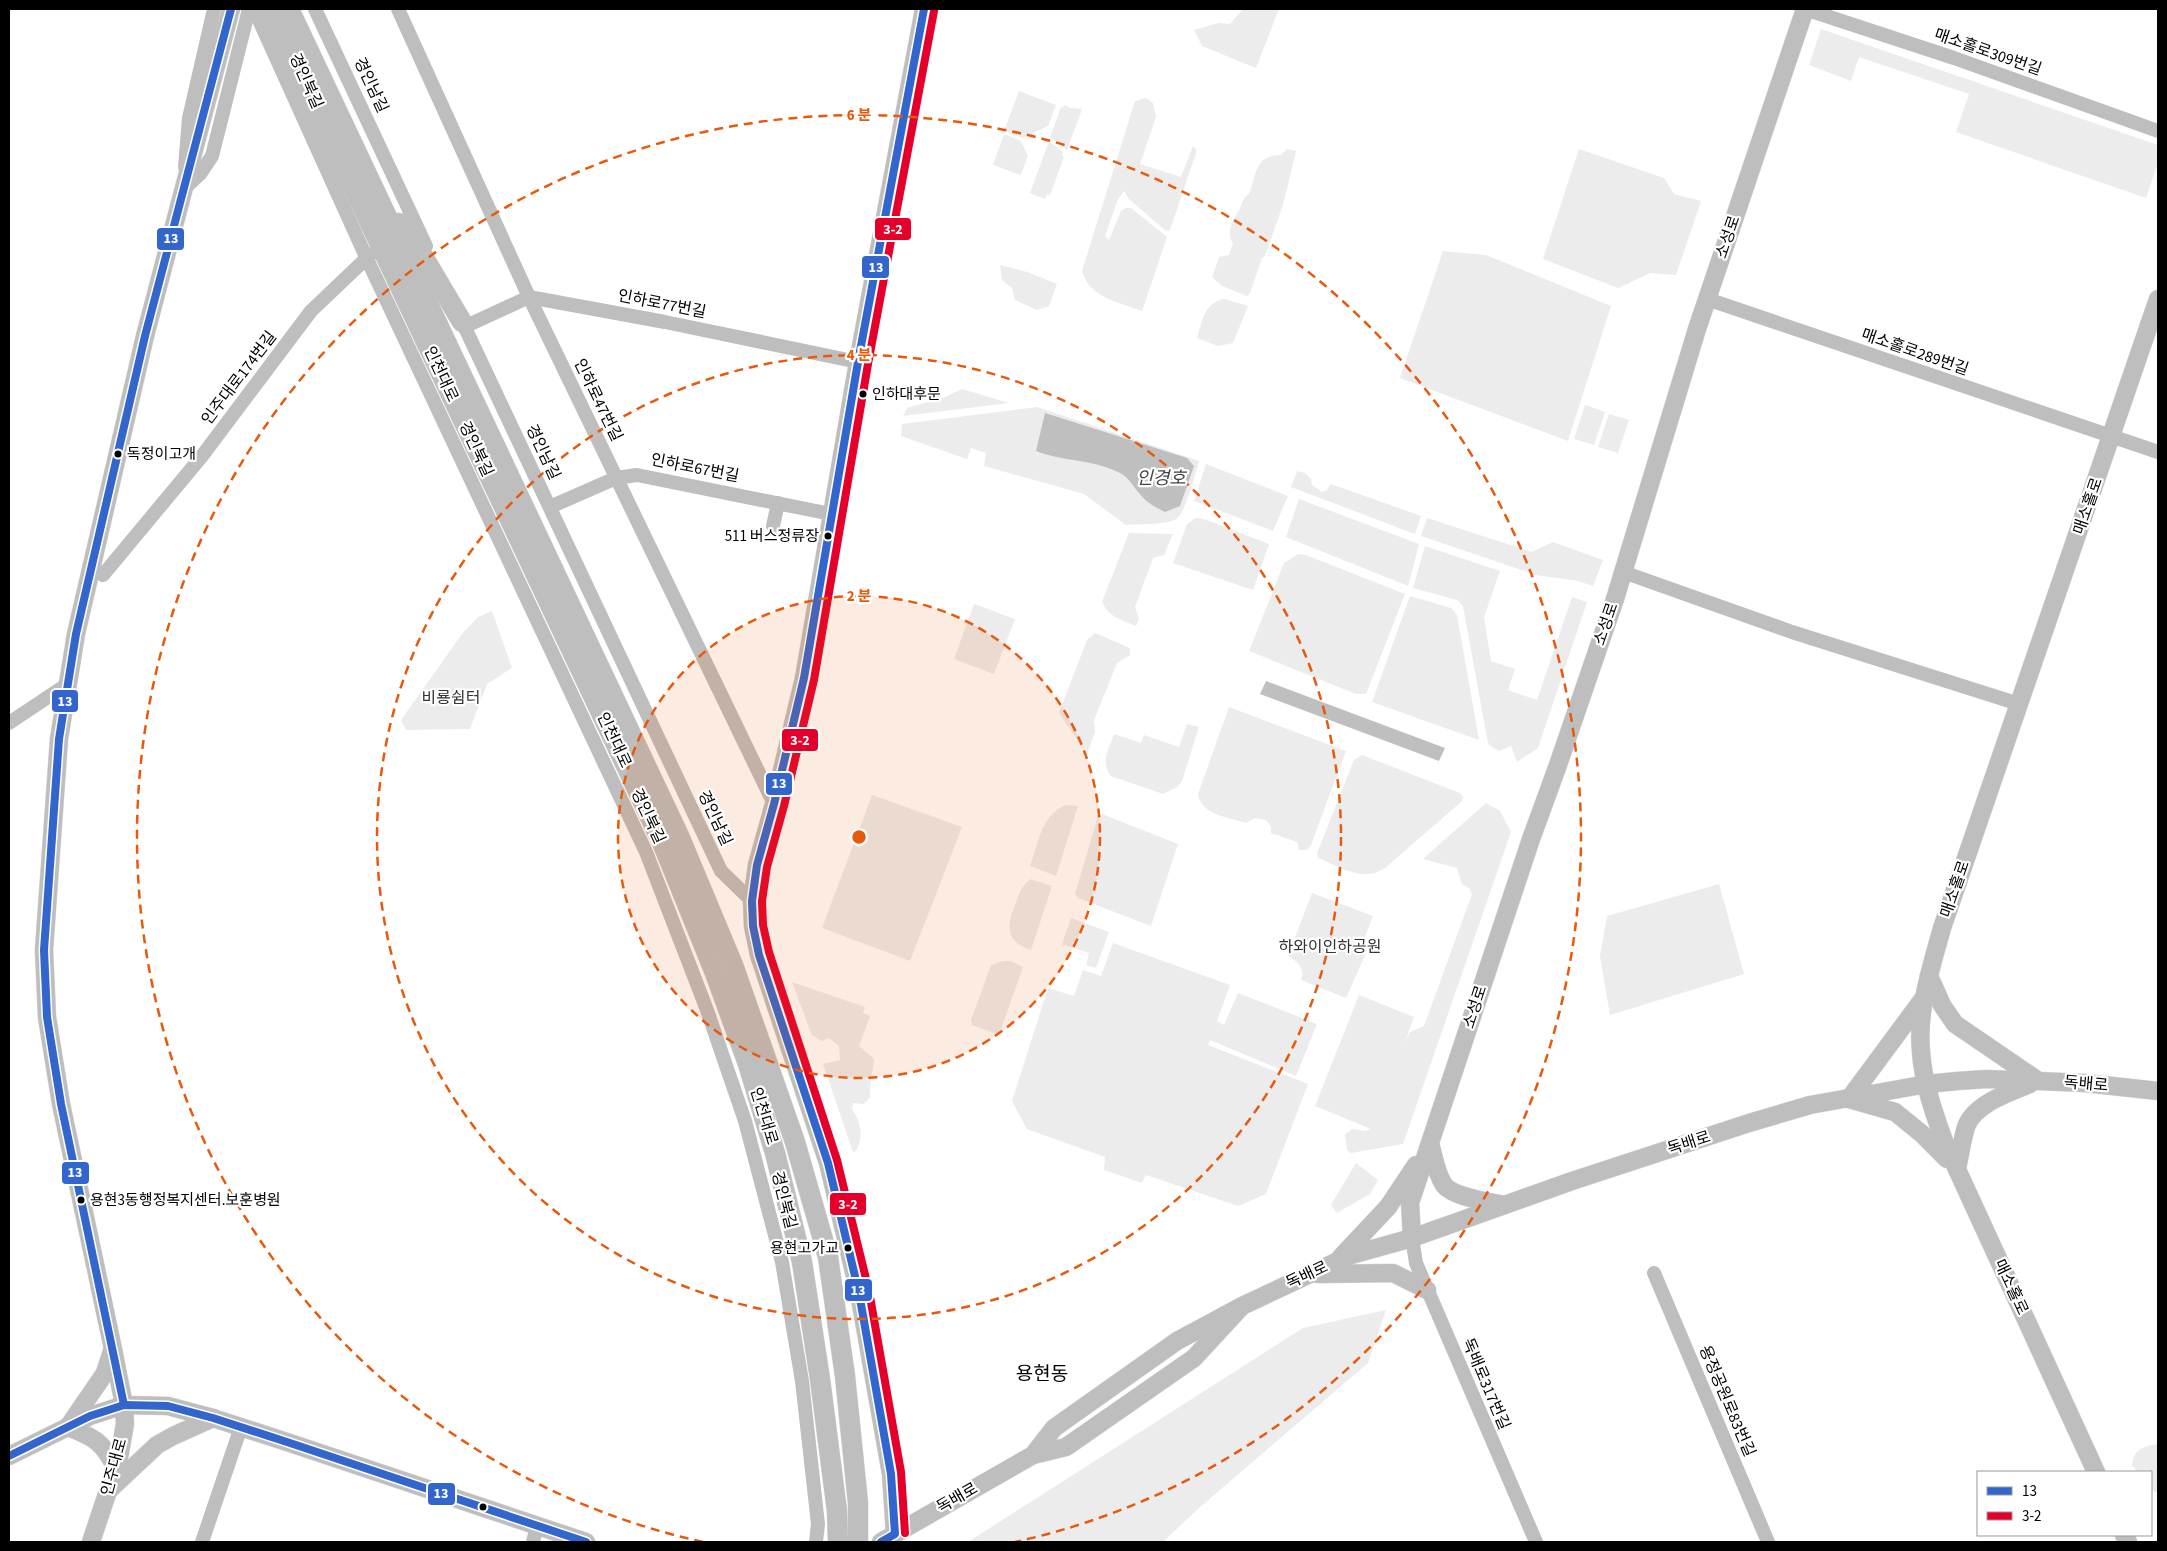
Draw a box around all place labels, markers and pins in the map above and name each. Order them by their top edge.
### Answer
place label: 인하대후문 [872,384,941,405]
marker: 인하대후문 [858,389,868,399]
place label: 독정이고개 [127,444,196,465]
marker: 독정이고개 [113,449,123,459]
place label: 511 버스정류장 [725,526,819,547]
marker: 511 버스정류장 [823,531,833,541]
centre of rings [850,828,868,846]
place label: 용현3동행정복지센터.보훈병원 [90,1190,281,1211]
marker: 용현3동행정복지센터.보훈병원 [76,1195,86,1205]
place label: 용현고가교 [770,1238,839,1259]
marker: 용현고가교 [843,1243,853,1253]
unlabelled marker [478,1502,488,1512]

